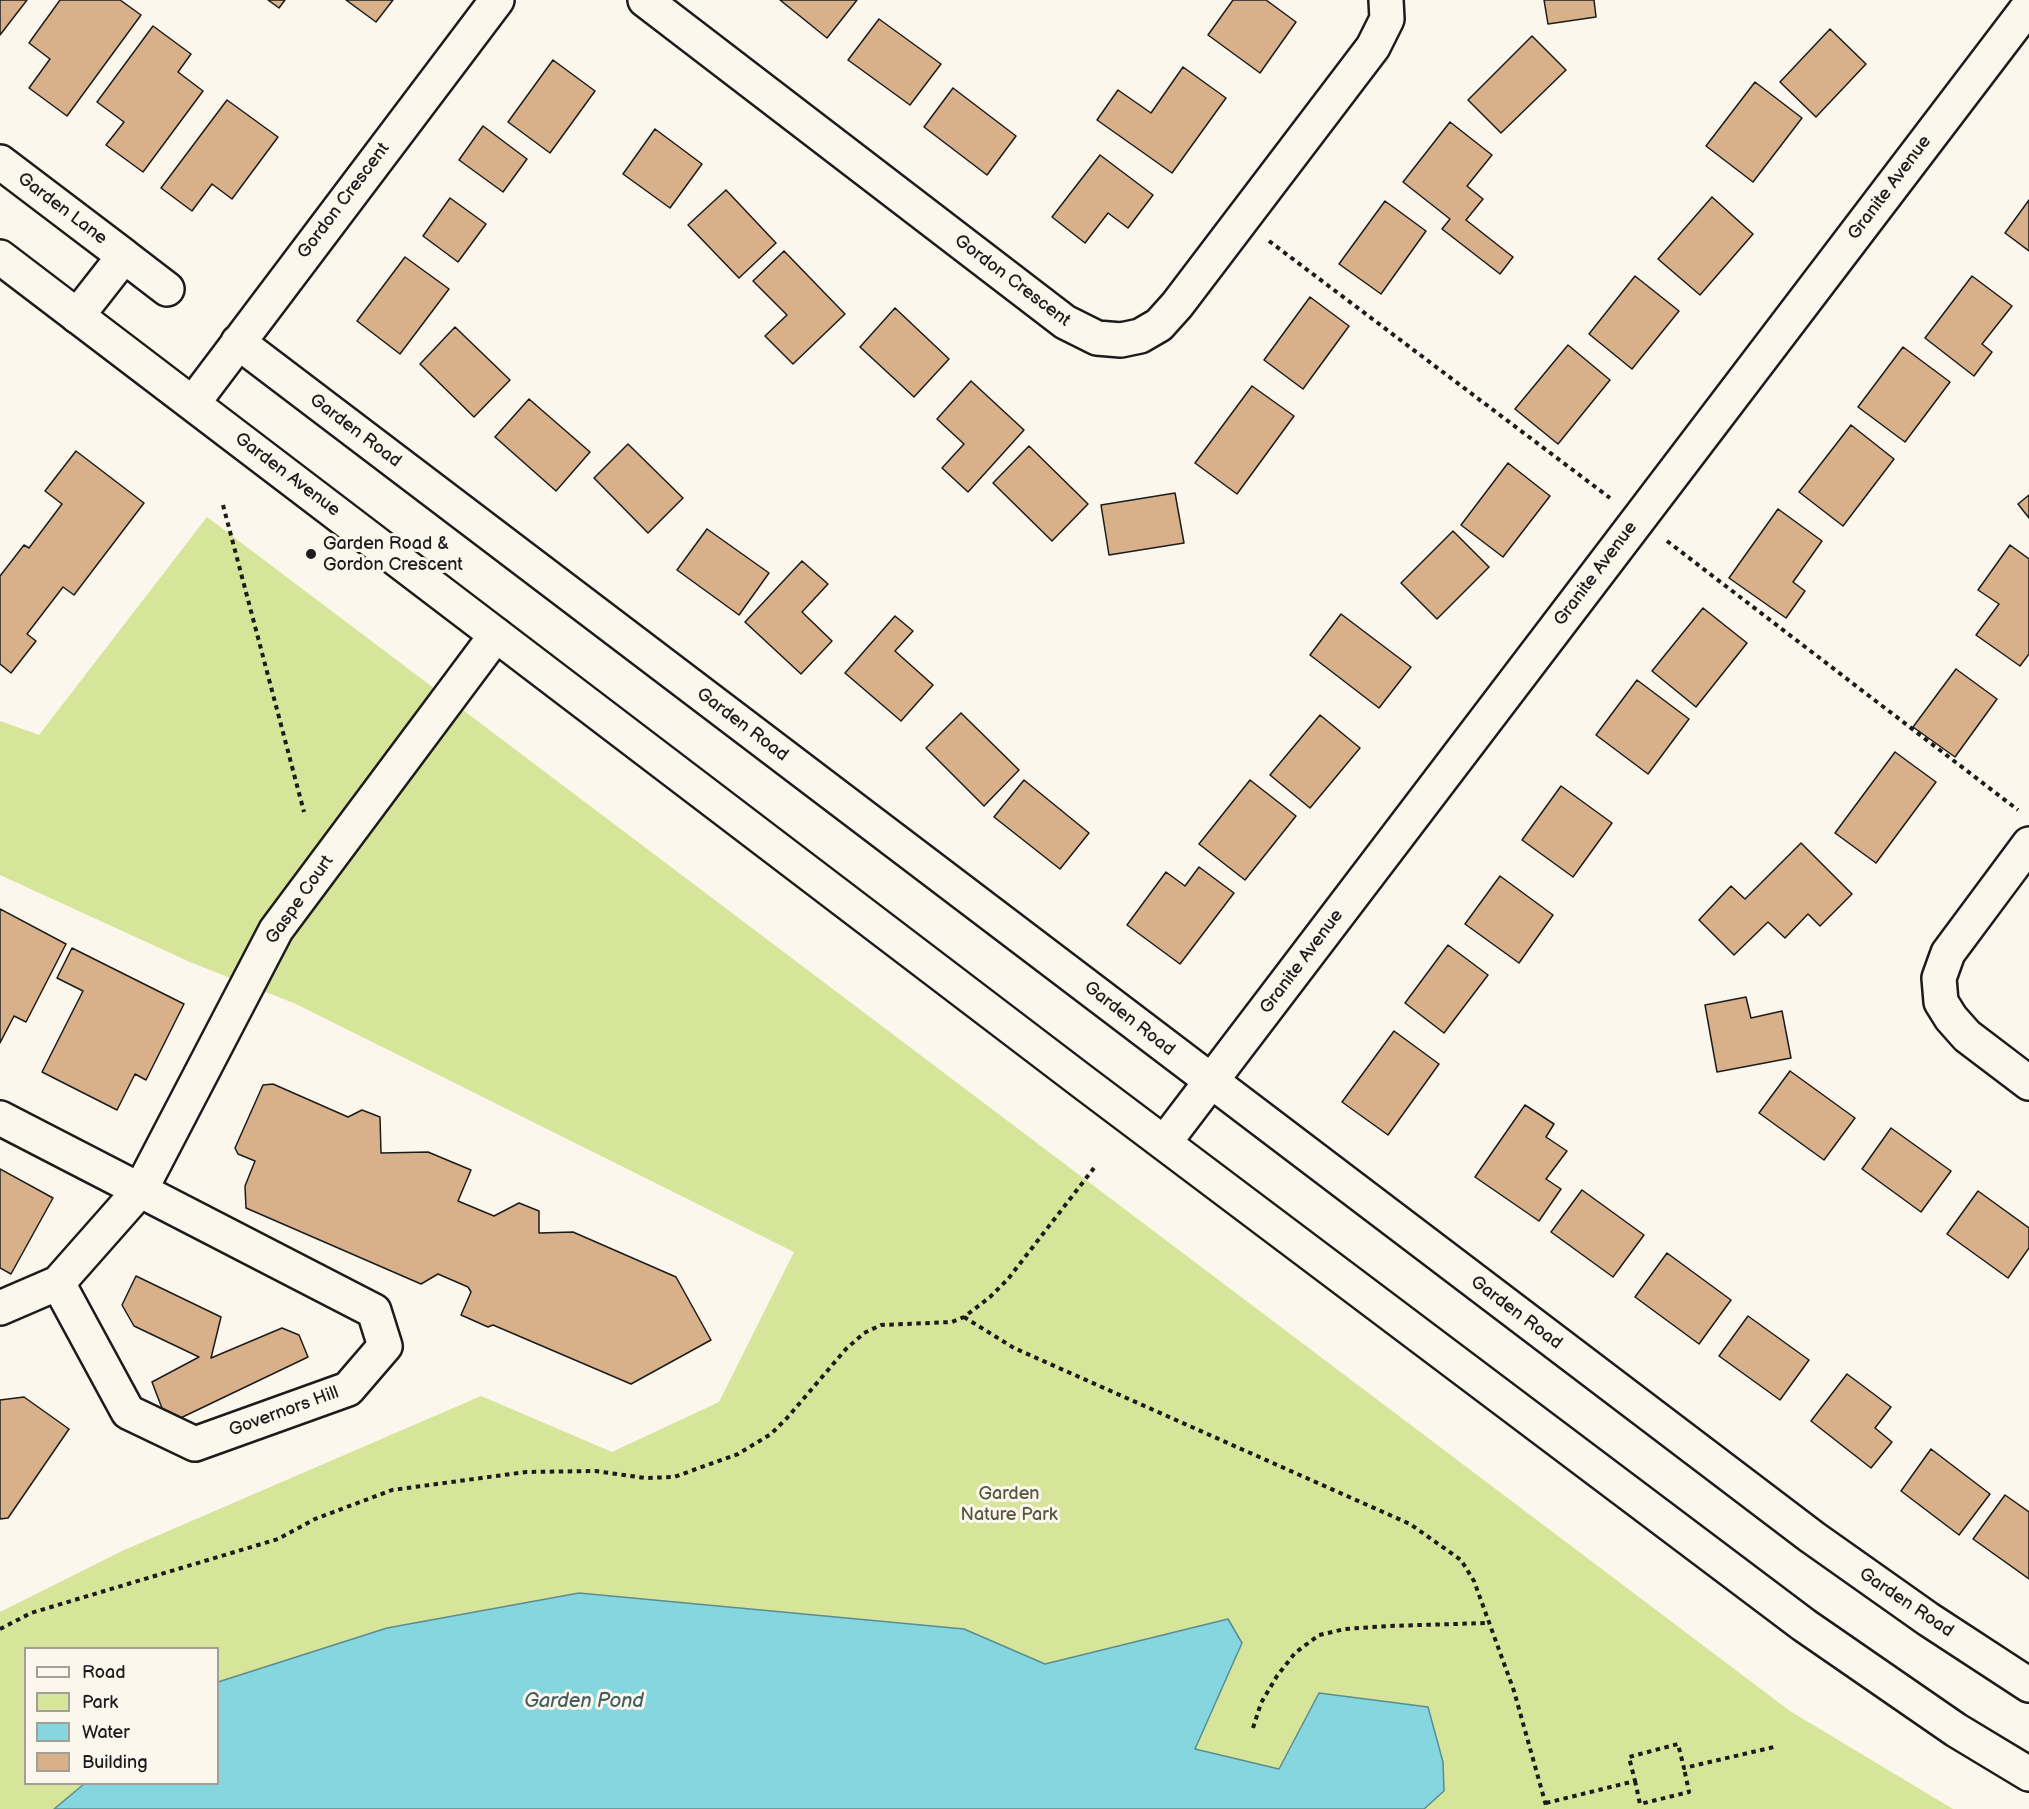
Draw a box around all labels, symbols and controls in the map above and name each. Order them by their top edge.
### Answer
street label: Granite Avenue [1844,132,1936,244]
street label: Gordon Crescent [293,139,395,263]
street label: Garden Lane [13,168,111,250]
street label: Gordon Crescent [950,230,1074,332]
street label: Garden Road [305,389,405,473]
street label: Garden Avenue [230,428,344,522]
street label: Granite Avenue [1550,518,1642,630]
place label: Garden Road & Gordon Crescent [323,533,463,576]
marker: Garden Road & Gordon Crescent [304,547,318,561]
street label: Garden Road [692,683,792,767]
street label: Gaspe Court [261,851,339,949]
street label: Granite Avenue [1256,906,1348,1018]
street label: Garden Road [1079,977,1179,1061]
street label: Garden Road [1466,1271,1566,1355]
street label: Governors Hill [226,1382,342,1442]
park label: Garden Nature Park [961,1483,1057,1526]
street label: Garden Road [1855,1563,1957,1643]
legend [24,1647,219,1785]
text: Road [82,1662,126,1683]
water label: Garden Pond [524,1690,644,1714]
text: Park [82,1692,118,1713]
text: Water [82,1722,130,1743]
text: Building [82,1752,148,1773]

